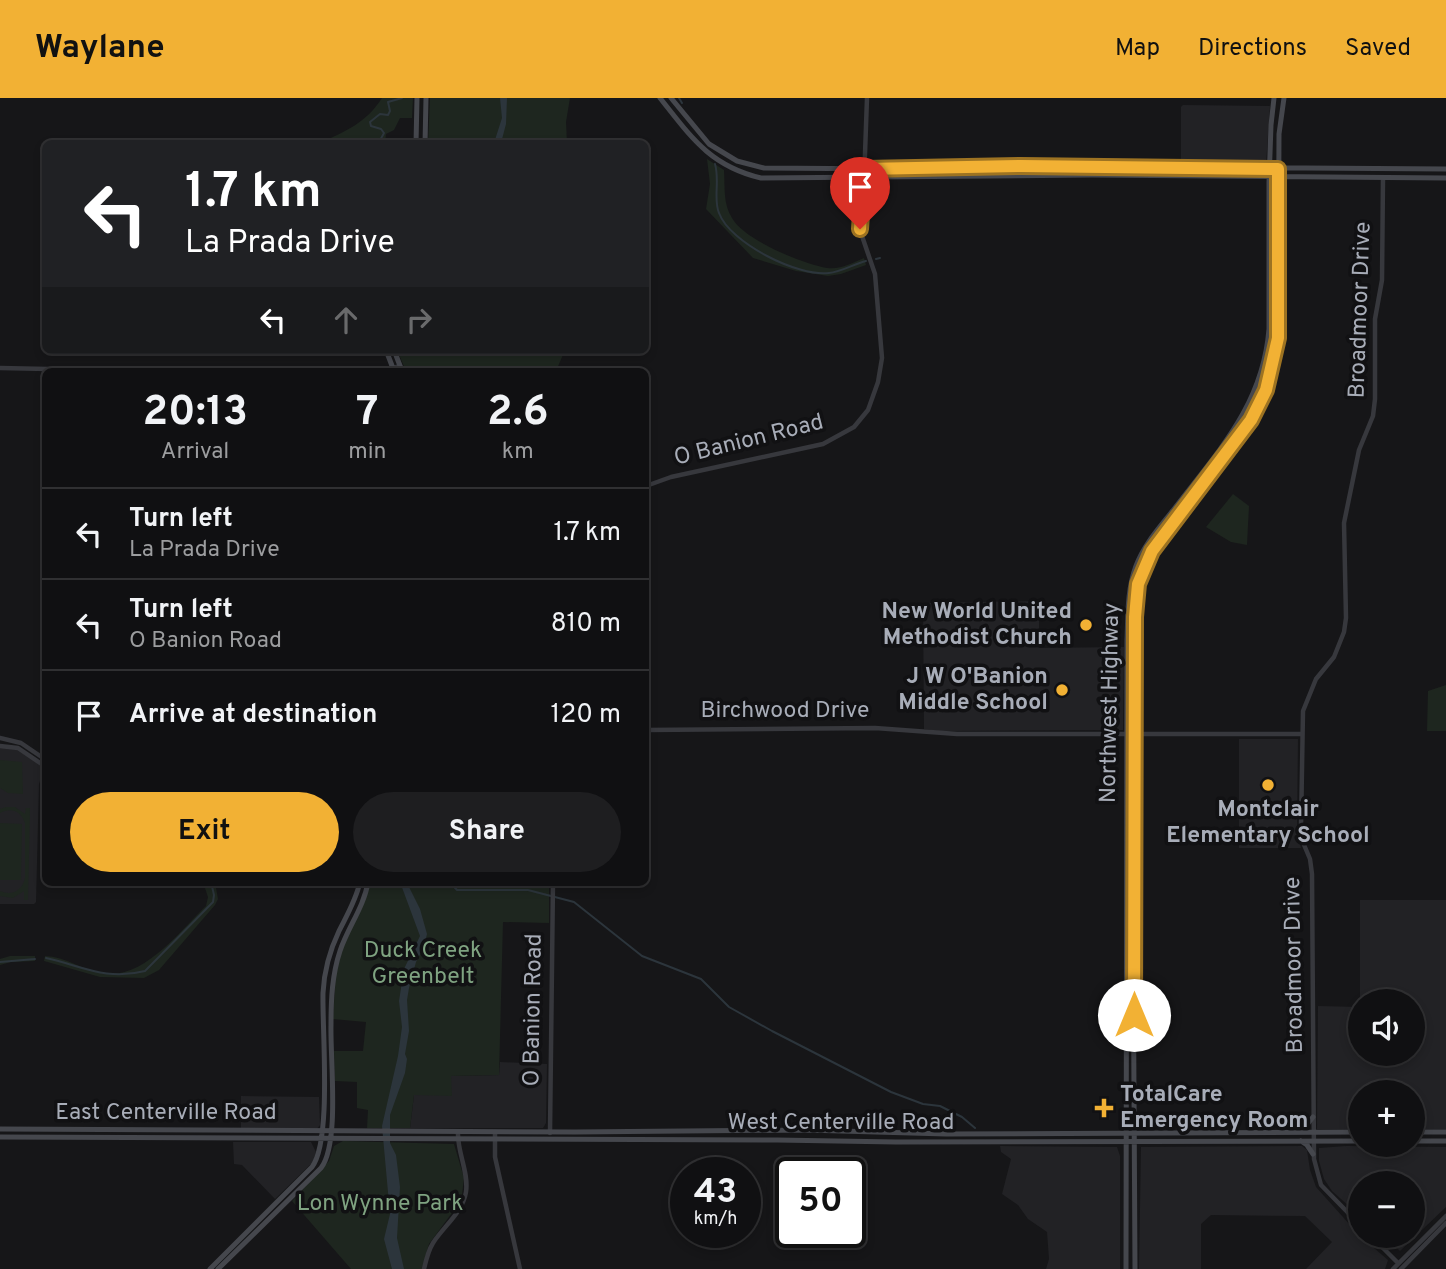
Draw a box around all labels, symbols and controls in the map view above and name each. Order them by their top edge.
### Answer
text: Waylane [35,28,165,70]
text: Map [1115,34,1160,64]
text: Directions [1198,34,1307,64]
text: Saved [1345,34,1411,64]
pin [830,157,890,229]
text: 1.7 km [185,163,322,225]
icon: left [70,168,161,259]
icon: arrive [841,168,879,206]
street label: Broadmoor Drive [1343,221,1379,399]
text: La Prada Drive [185,224,395,264]
icon: left [254,301,292,339]
icon: ahead [327,301,365,339]
icon: right [400,301,438,339]
text: 20:13 [142,387,248,440]
text: 7 [356,387,379,440]
text: 2.6 [487,387,549,440]
street label: O Banion Road [671,408,827,474]
text: Arrival [161,438,229,467]
text: min [348,438,387,467]
text: km [502,438,534,467]
text: Turn left [129,503,233,536]
icon: left [70,515,108,553]
text: 1.7 km [554,517,621,550]
text: La Prada Drive [129,536,280,565]
text: Turn left [129,594,233,627]
place label: New World United Methodist Church [881,598,1072,653]
street label: Northwest Highway [1095,603,1127,803]
icon: left [70,606,108,644]
text: 810 m [551,608,621,641]
marker: New World United Methodist Church [1078,617,1094,633]
text: O Banion Road [129,627,282,656]
place label: J W O'Banion Middle School [898,663,1048,718]
marker: J W O'Banion Middle School [1054,682,1070,698]
icon: arrive [70,697,108,735]
street label: Birchwood Drive [701,697,869,726]
text: Arrive at destination [129,699,377,732]
text: 120 m [551,699,621,732]
marker: Montclair Elementary School [1260,777,1276,793]
button: Exit [70,792,339,872]
button: Share [353,792,621,872]
place label: Montclair Elementary School [1166,796,1370,851]
street label: Broadmoor Drive [1279,876,1311,1054]
street label: O Banion Road [518,933,550,1087]
park label: Duck Creek Greenbelt [364,937,482,992]
position arrow [1097,978,1171,1052]
map controls [1348,989,1425,1248]
button: sound [1348,989,1425,1066]
button: + [1348,1080,1425,1157]
place label: TotalCare Emergency Room [1120,1081,1308,1136]
marker: TotalCare Emergency Room [1094,1098,1114,1118]
street label: East Centerville Road [55,1099,277,1128]
street label: West Centerville Road [728,1109,954,1138]
speed limit sign: 50 [775,1157,866,1248]
text: 43 [694,1171,737,1215]
button: − [1348,1171,1425,1248]
park label: Lon Wynne Park [297,1190,463,1219]
text: km/h [694,1208,737,1231]

